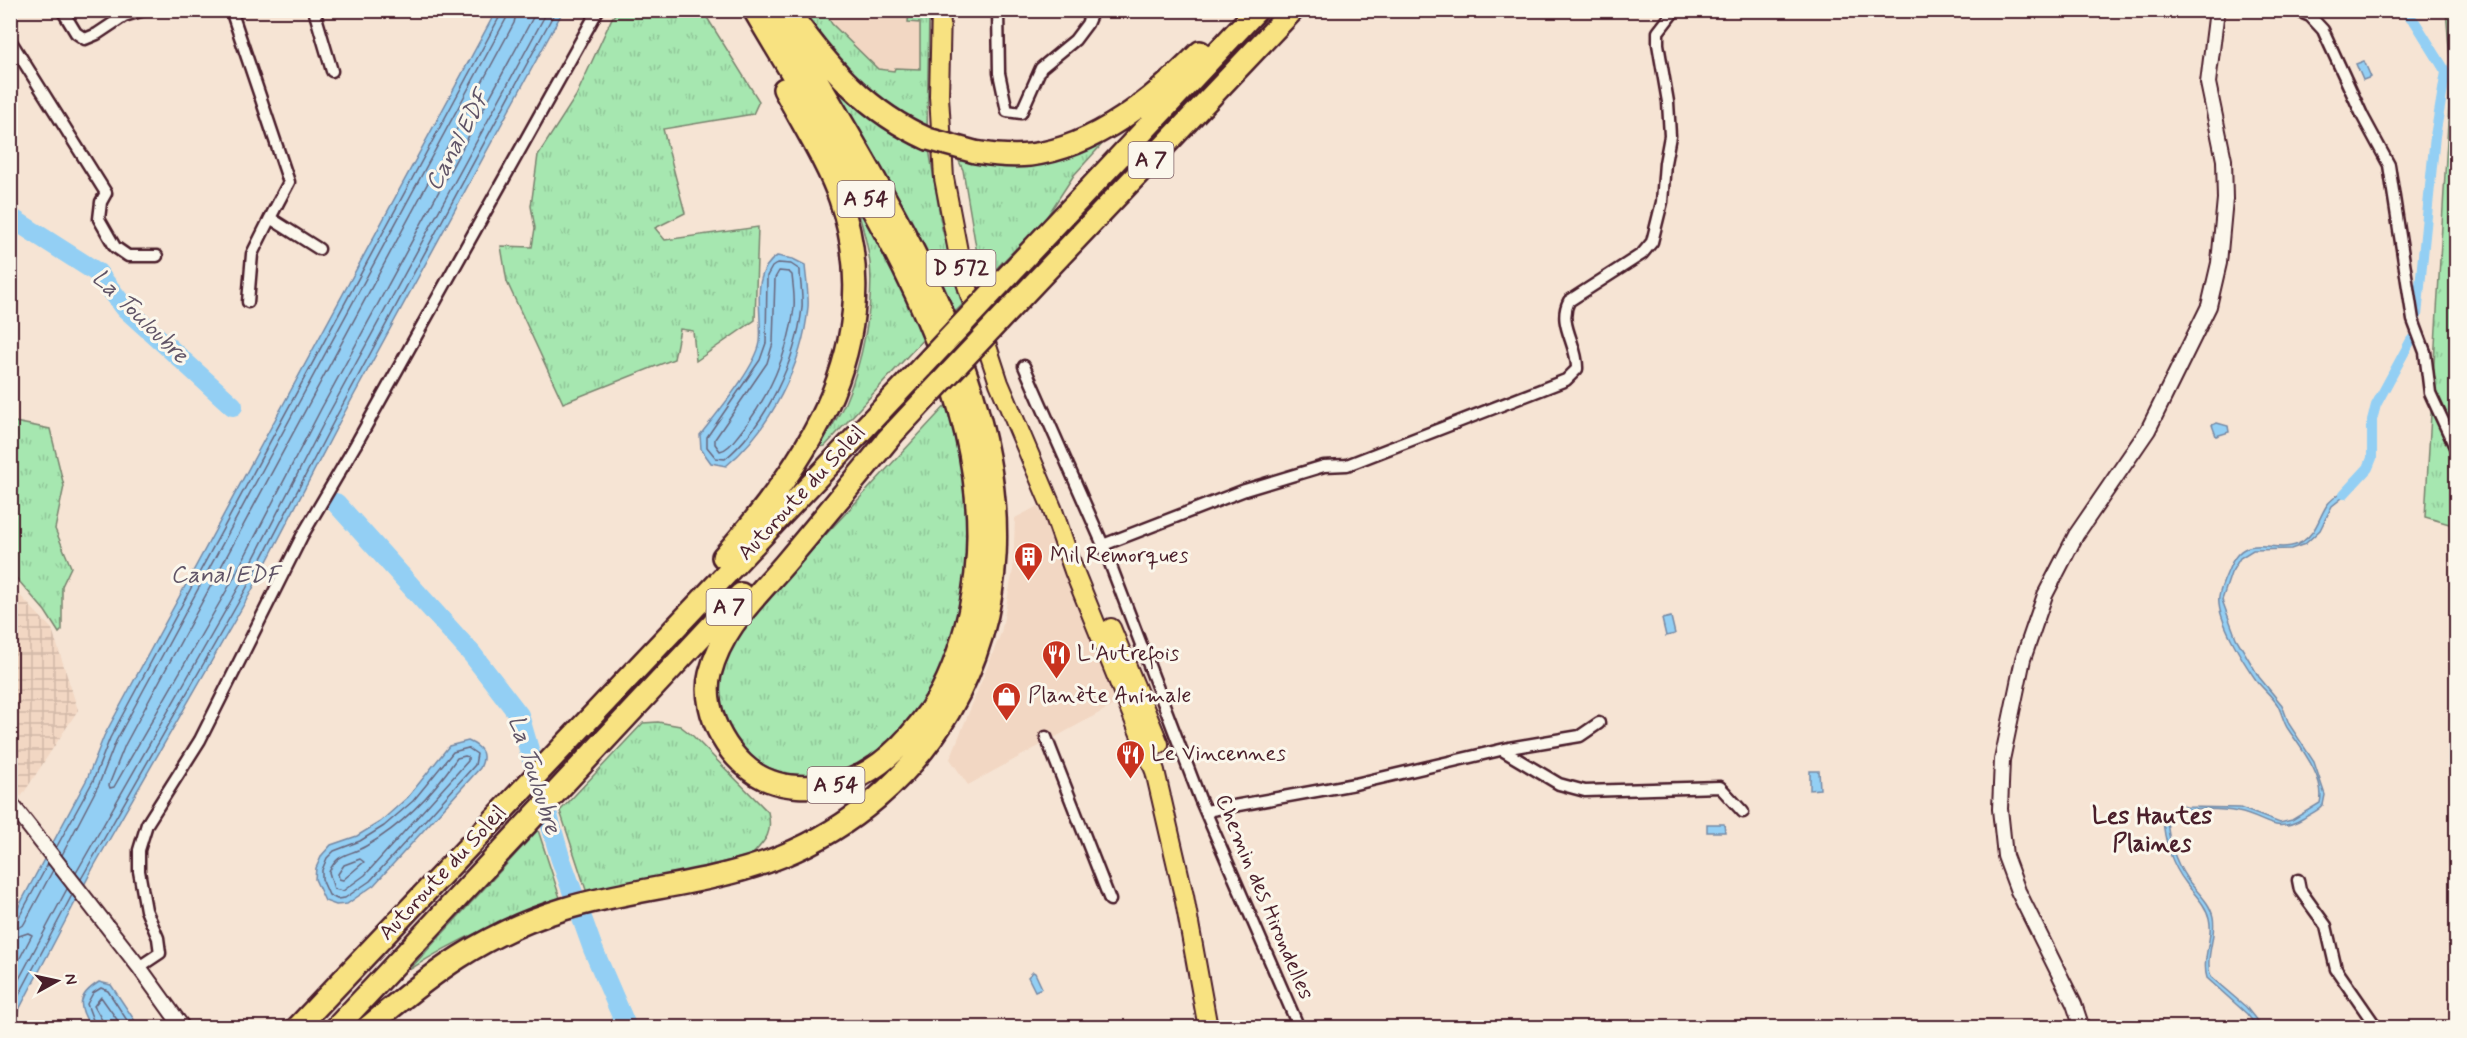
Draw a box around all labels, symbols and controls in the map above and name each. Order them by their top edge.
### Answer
water label: Canal EDF [419,83,499,196]
road number: A 7 [1128,142,1174,178]
road number: A 54 [838,181,894,217]
road number: D 572 [926,250,996,286]
water label: La Touloubre [85,263,196,371]
street label: Autoroute du Soleil [732,419,872,567]
building icon: Mil Remorques [1013,540,1045,582]
place label: Mil Remorques [1050,542,1189,570]
water label: Canal EDF [170,560,283,591]
road number: A 7 [706,589,752,625]
restaurant icon: L'Autrefois [1040,638,1072,680]
place label: L'Autrefois [1077,640,1180,670]
shop icon: Planète Animale [991,680,1023,722]
place label: Planète Animale [1028,682,1191,710]
water label: La Touloubre [500,712,568,839]
restaurant icon: Le Vincennes [1114,738,1146,780]
place label: Le Vincennes [1151,740,1286,768]
road number: A 54 [808,767,864,803]
street label: Chemin des Hirondelles [1208,790,1320,1004]
street label: Autoroute du Soleil [373,799,513,947]
district label: Les Hautes Plaines [2092,801,2212,860]
north arrow [27,951,87,1011]
text: N [59,972,82,986]

